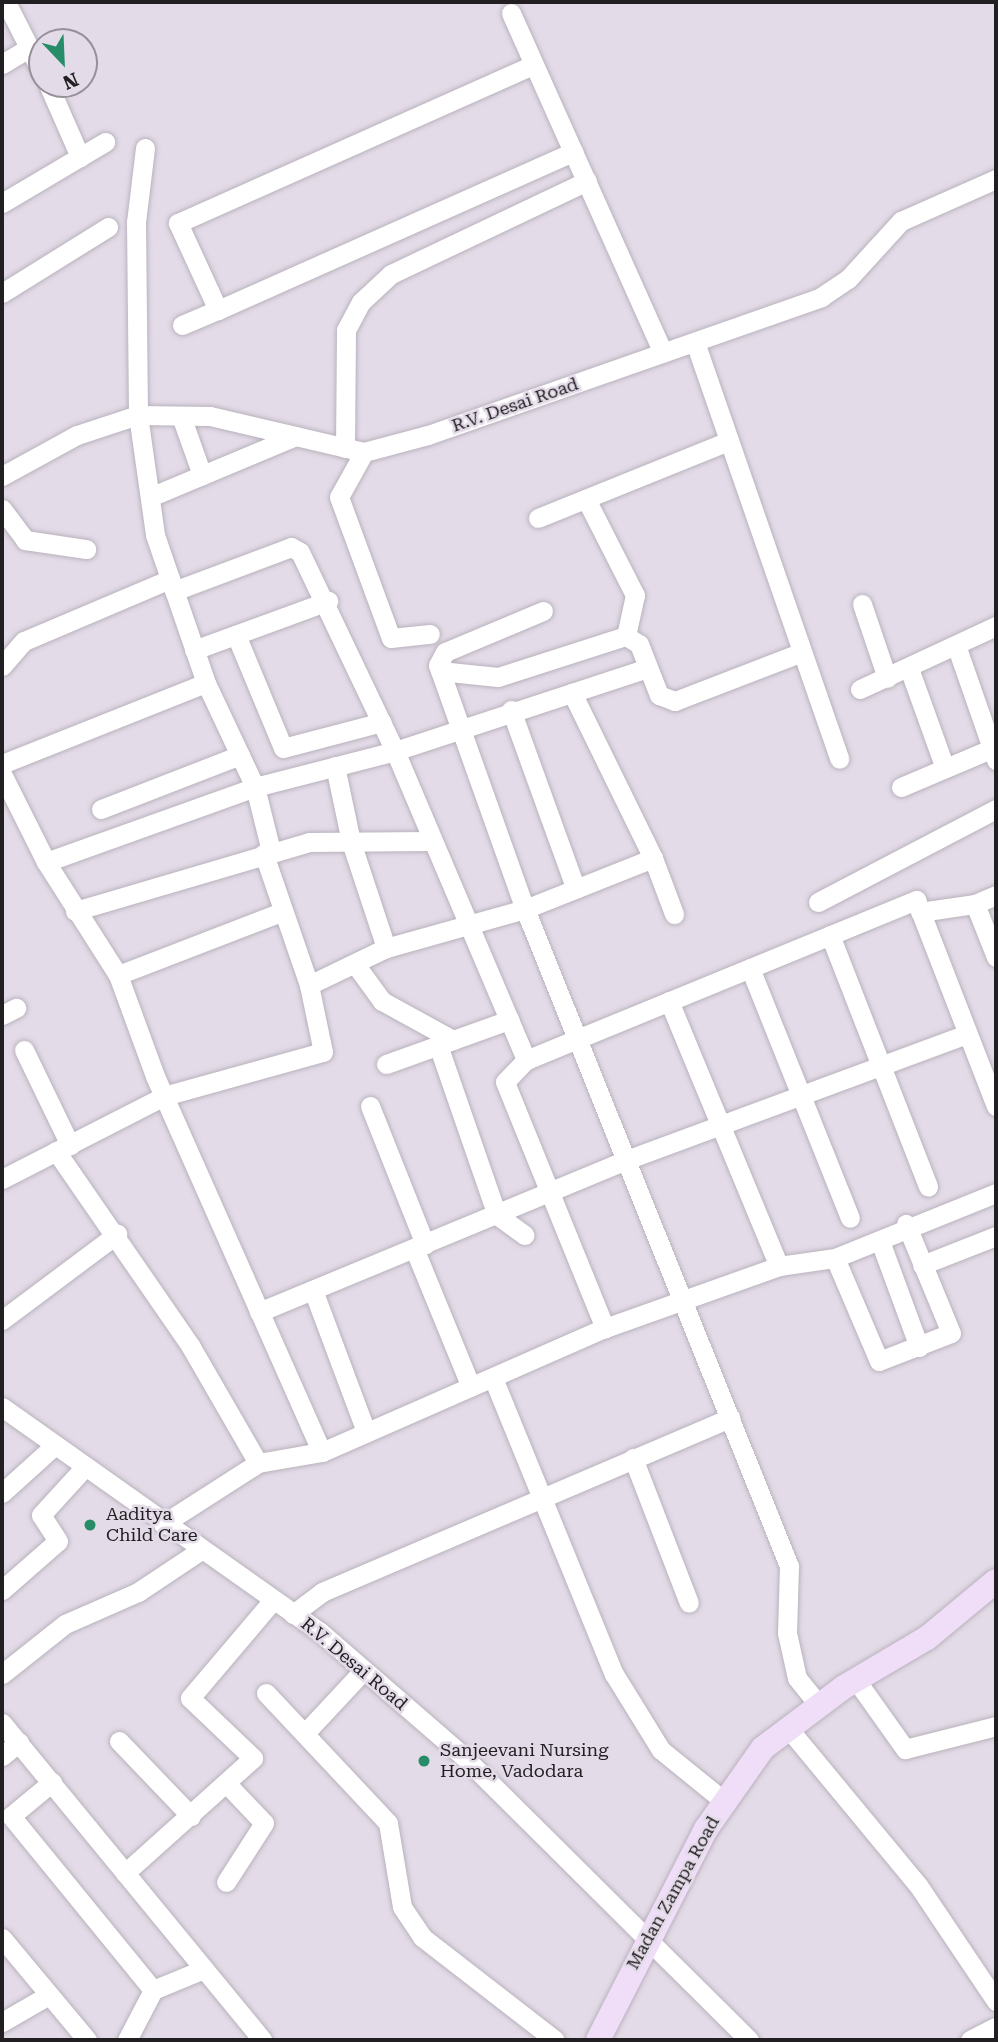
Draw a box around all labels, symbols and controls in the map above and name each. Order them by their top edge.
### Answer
north arrow [28,28,98,98]
text: N [59,68,82,94]
street label: R.V. Desai Road [449,373,581,437]
place label: Aaditya Child Care [106,1504,198,1546]
marker: Aaditya Child Care [80,1515,100,1535]
street label: R.V. Desai Road [296,1613,412,1715]
place label: Sanjeevani Nursing Home, Vadodara [440,1740,608,1782]
marker: Sanjeevani Nursing Home, Vadodara [414,1751,434,1771]
street label: Madan Zampa Road [622,1813,724,1973]

